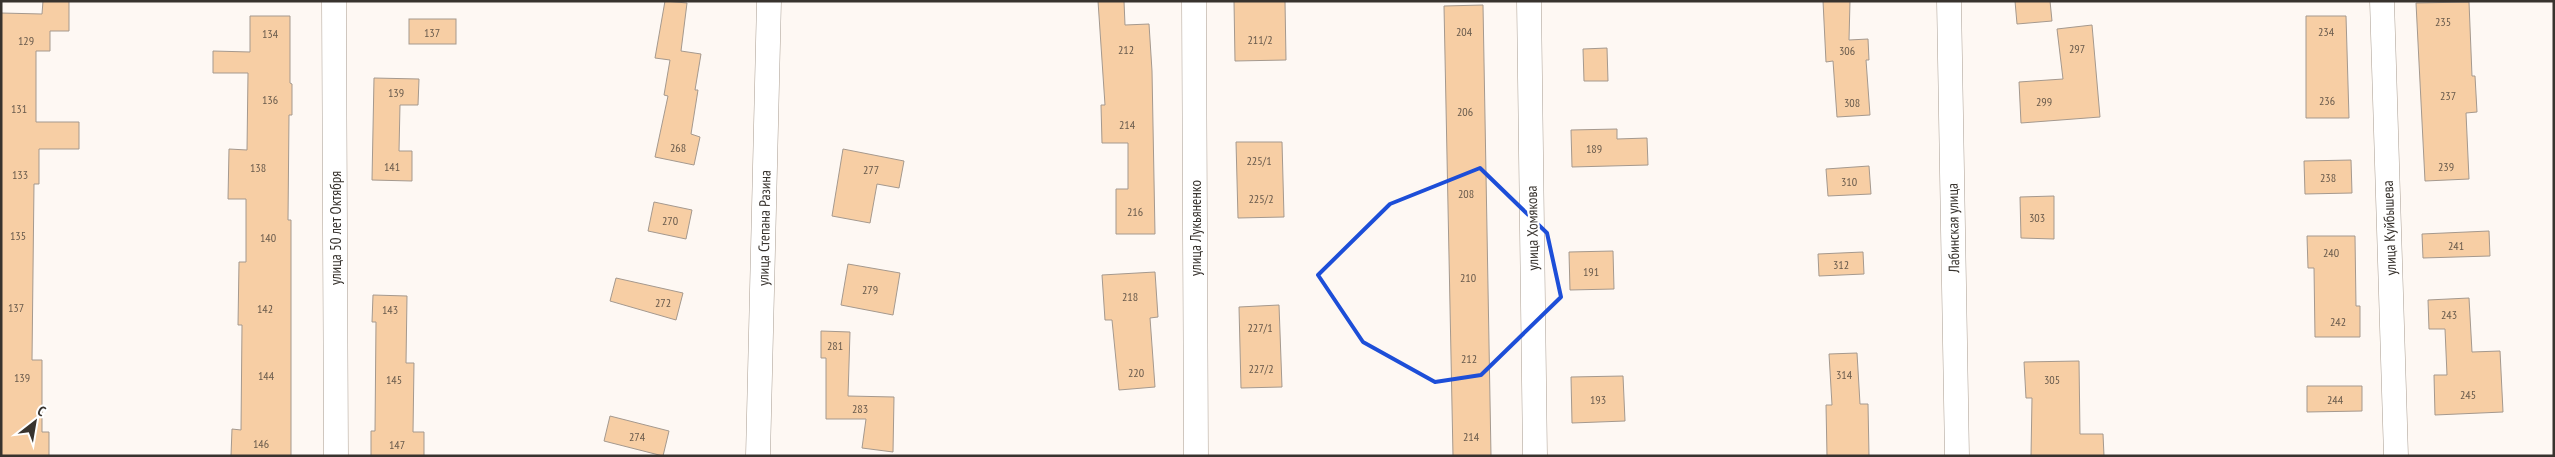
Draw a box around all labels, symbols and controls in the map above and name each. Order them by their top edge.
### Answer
house number: 235 [2435,14,2451,29]
house number: 204 [1456,24,1473,39]
house number: 234 [2318,24,2335,39]
house number: 137 [424,25,440,40]
house number: 134 [262,26,279,41]
house number: 211/2 [1247,32,1273,47]
house number: 129 [18,33,34,48]
house number: 297 [2069,41,2085,56]
house number: 212 [1118,42,1134,57]
house number: 306 [1839,43,1855,58]
house number: 139 [388,85,404,100]
house number: 237 [2440,88,2456,103]
house number: 136 [262,92,278,107]
house number: 236 [2319,93,2335,108]
house number: 299 [2036,94,2052,109]
house number: 308 [1844,95,1860,110]
house number: 131 [11,101,27,116]
house number: 206 [1457,104,1473,119]
house number: 214 [1119,117,1136,132]
house number: 268 [670,140,686,155]
house number: 189 [1586,141,1602,156]
house number: 225/1 [1246,153,1272,168]
house number: 141 [384,159,400,174]
house number: 239 [2438,159,2454,174]
house number: 138 [250,160,266,175]
house number: 277 [863,162,879,177]
house number: 133 [12,167,28,182]
street label: улица Степана Разина [753,170,775,286]
house number: 238 [2320,170,2336,185]
street label: улица 50 лет Октября [326,171,345,285]
house number: 310 [1841,174,1857,189]
street label: улица Лукьяненко [1186,180,1205,276]
street label: улица Куйбышева [2378,180,2400,276]
street label: Лабинская улица [1943,183,1963,274]
street label: улица Хомякова [1522,185,1542,271]
house number: 208 [1458,186,1474,201]
house number: 225/2 [1248,191,1274,206]
house number: 216 [1127,204,1143,219]
house number: 303 [2029,210,2045,225]
house number: 270 [662,213,678,228]
house number: 135 [10,228,26,243]
house number: 140 [260,230,276,245]
house number: 241 [2448,238,2464,253]
house number: 240 [2323,245,2339,260]
house number: 312 [1833,257,1849,272]
house number: 191 [1583,264,1599,279]
house number: 210 [1460,270,1476,285]
house number: 279 [862,282,878,297]
house number: 218 [1122,289,1138,304]
house number: 272 [655,295,671,310]
house number: 137 [8,300,24,315]
house number: 142 [257,301,273,316]
house number: 143 [382,302,398,317]
house number: 243 [2441,307,2457,322]
house number: 242 [2330,314,2346,329]
house number: 227/1 [1247,320,1273,335]
house number: 281 [827,338,843,353]
house number: 212 [1461,351,1477,366]
house number: 227/2 [1248,361,1274,376]
house number: 220 [1128,365,1144,380]
house number: 314 [1836,367,1853,382]
house number: 144 [258,368,275,383]
house number: 139 [14,370,30,385]
house number: 145 [386,372,402,387]
house number: 305 [2044,372,2060,387]
house number: 245 [2460,387,2476,402]
house number: 193 [1590,392,1606,407]
house number: 244 [2327,392,2344,407]
north arrow [10,397,60,447]
text: С [34,401,50,421]
house number: 283 [852,401,868,416]
house number: 274 [629,429,646,444]
house number: 214 [1463,429,1480,444]
house number: 146 [253,436,269,451]
house number: 147 [389,437,405,452]

